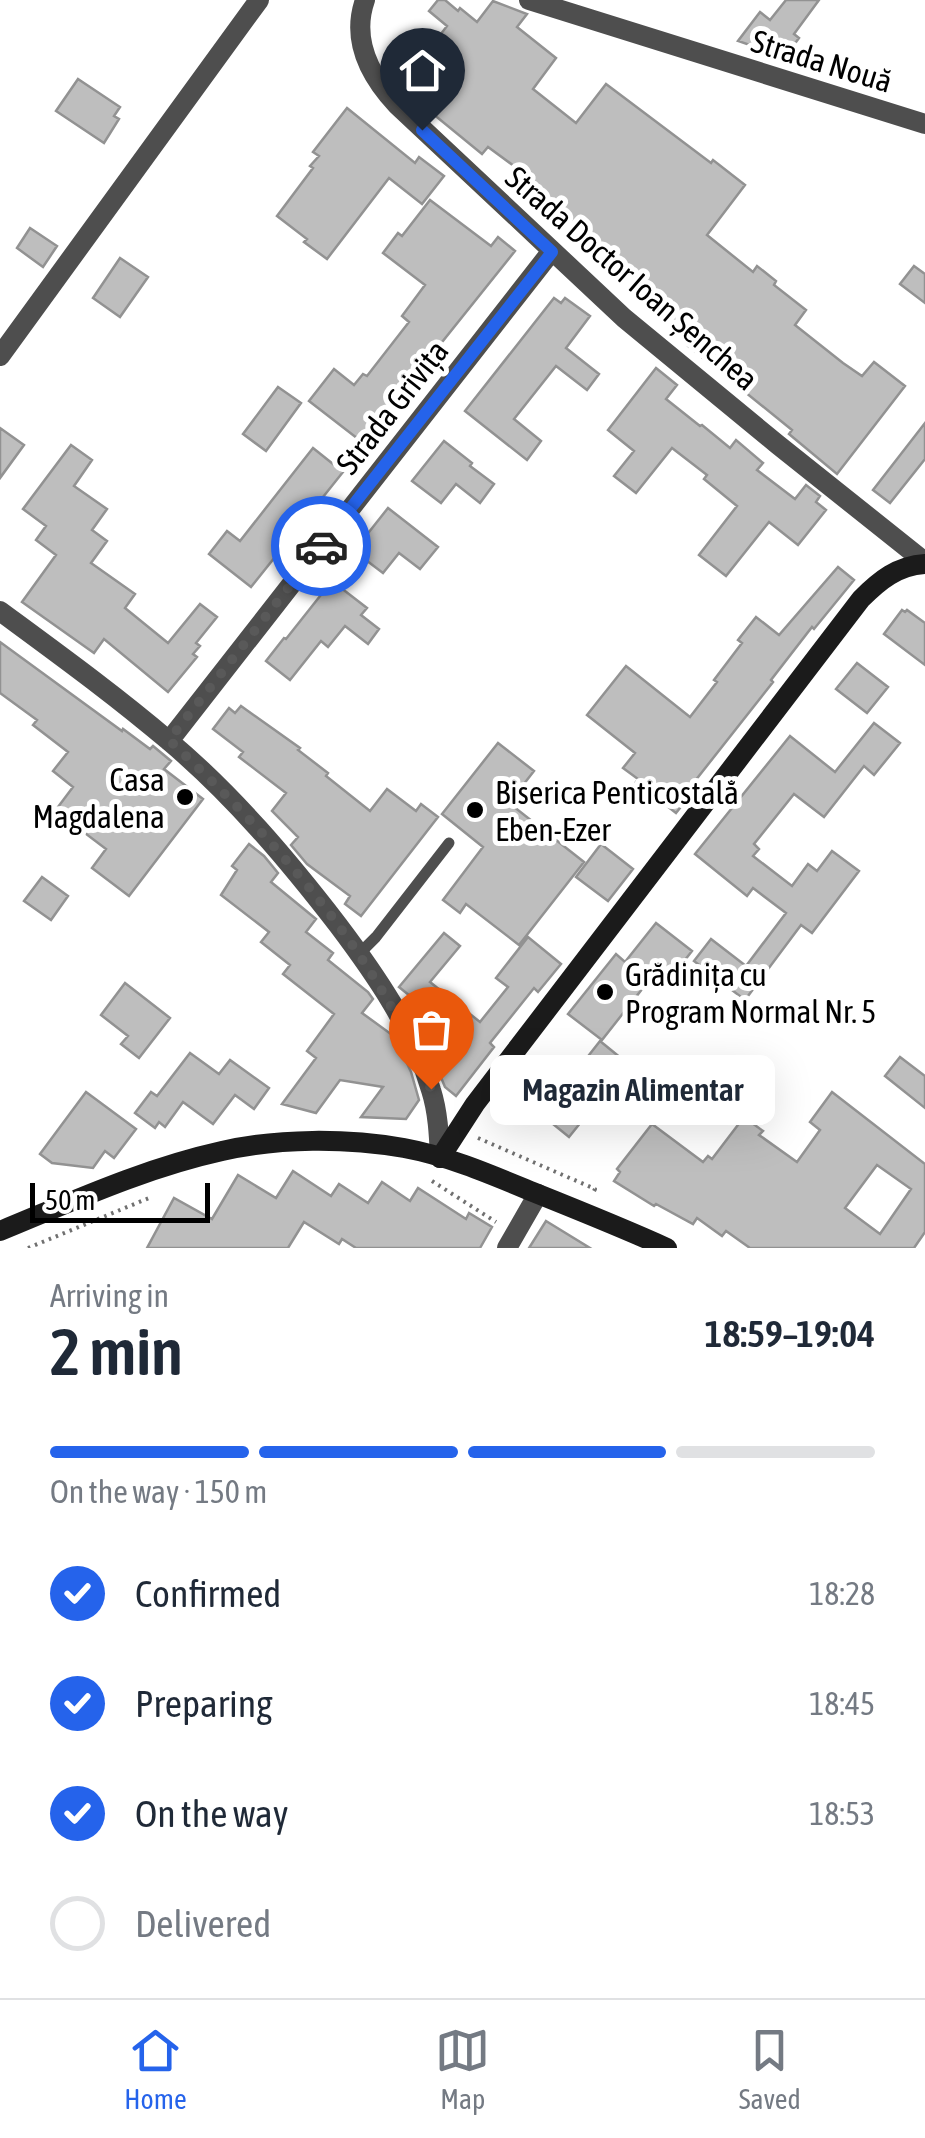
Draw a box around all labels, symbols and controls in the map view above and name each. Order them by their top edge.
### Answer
street label: Strada Nouă [747,22,897,100]
pin [380,28,465,131]
icon: home [395,43,450,98]
street label: Strada Doctor Ioan Șenchea [499,159,765,397]
street label: Strada Grivița [328,333,456,481]
courier [271,496,371,596]
icon: car [294,519,349,574]
place label: Casa Magdalena [32,761,165,835]
place label: Biserica Penticostală Eben-Ezer [495,774,739,848]
marker: Casa Magdalena [174,786,196,808]
marker: Biserica Penticostală Eben-Ezer [464,799,486,821]
place label: Grădinița cu Program Normal Nr. 5 [625,956,876,1030]
marker: Grădinița cu Program Normal Nr. 5 [594,981,616,1003]
pin [389,987,474,1090]
icon: bag [404,1002,459,1057]
callout: Magazin Alimentar [491,1054,776,1124]
text: Magazin Alimentar [522,1071,743,1108]
scale bar [30,1178,210,1222]
text: 50 m [45,1184,95,1216]
text: Arriving in [50,1277,169,1314]
text: 18:59–19:04 [705,1312,875,1355]
text: 2 min [50,1314,183,1389]
text: On the way · 150 m [50,1473,267,1510]
icon: check [50,1566,105,1621]
text: Confirmed [135,1572,281,1615]
text: 18:28 [809,1575,875,1612]
icon: check [50,1676,105,1731]
text: Preparing [135,1682,273,1725]
text: 18:45 [809,1685,875,1722]
icon: check [50,1786,105,1841]
text: On the way [135,1792,288,1835]
text: 18:53 [809,1795,875,1832]
text: Delivered [135,1902,271,1945]
tab: Home [124,2023,187,2115]
tab: Map [435,2023,490,2115]
tab: Saved [739,2023,801,2115]

